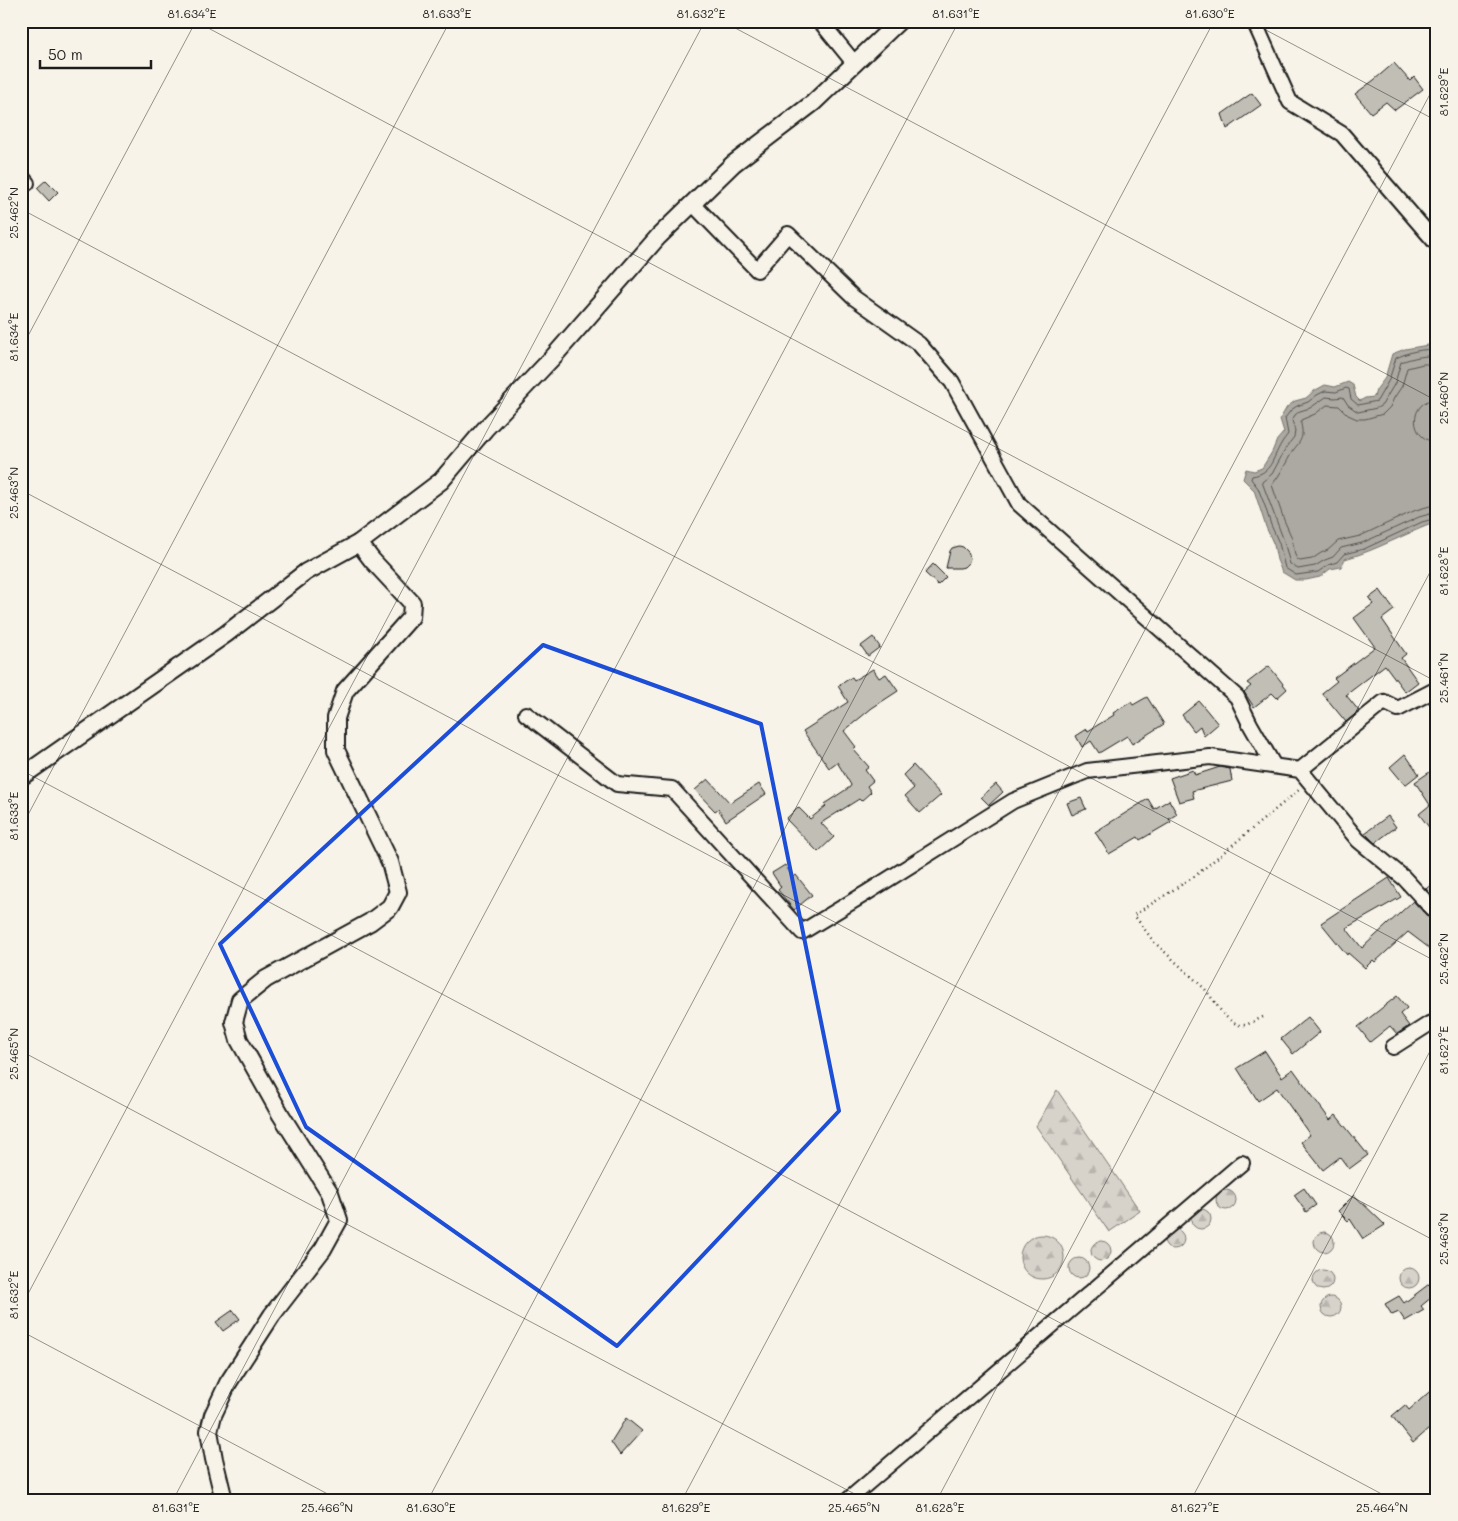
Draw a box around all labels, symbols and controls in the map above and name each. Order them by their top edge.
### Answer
text: 81.634°E [168,5,217,21]
text: 81.633°E [423,5,472,21]
text: 81.632°E [677,5,725,21]
text: 81.631°E [932,5,980,21]
text: 81.630°E [1185,5,1235,21]
scale bar [40,38,151,70]
text: 50 m [48,44,83,64]
text: 81.629°E [1435,68,1451,116]
text: 25.462°N [5,187,21,239]
text: 81.634°E [5,312,21,362]
text: 25.460°N [1435,372,1451,424]
text: 25.463°N [5,467,21,519]
text: 81.628°E [1435,546,1451,595]
text: 25.461°N [1435,653,1451,703]
text: 81.633°E [5,791,21,840]
text: 25.462°N [1435,933,1451,985]
text: 81.627°E [1435,1026,1451,1074]
text: 25.465°N [5,1028,21,1080]
text: 25.463°N [1435,1213,1451,1265]
text: 81.632°E [5,1271,21,1319]
text: 81.631°E [152,1499,200,1515]
text: 25.466°N [301,1499,353,1515]
text: 81.630°E [406,1499,456,1515]
text: 81.629°E [662,1499,710,1515]
text: 25.465°N [828,1499,880,1515]
text: 81.628°E [916,1499,965,1515]
text: 81.627°E [1171,1499,1219,1515]
text: 25.464°N [1356,1499,1408,1515]

